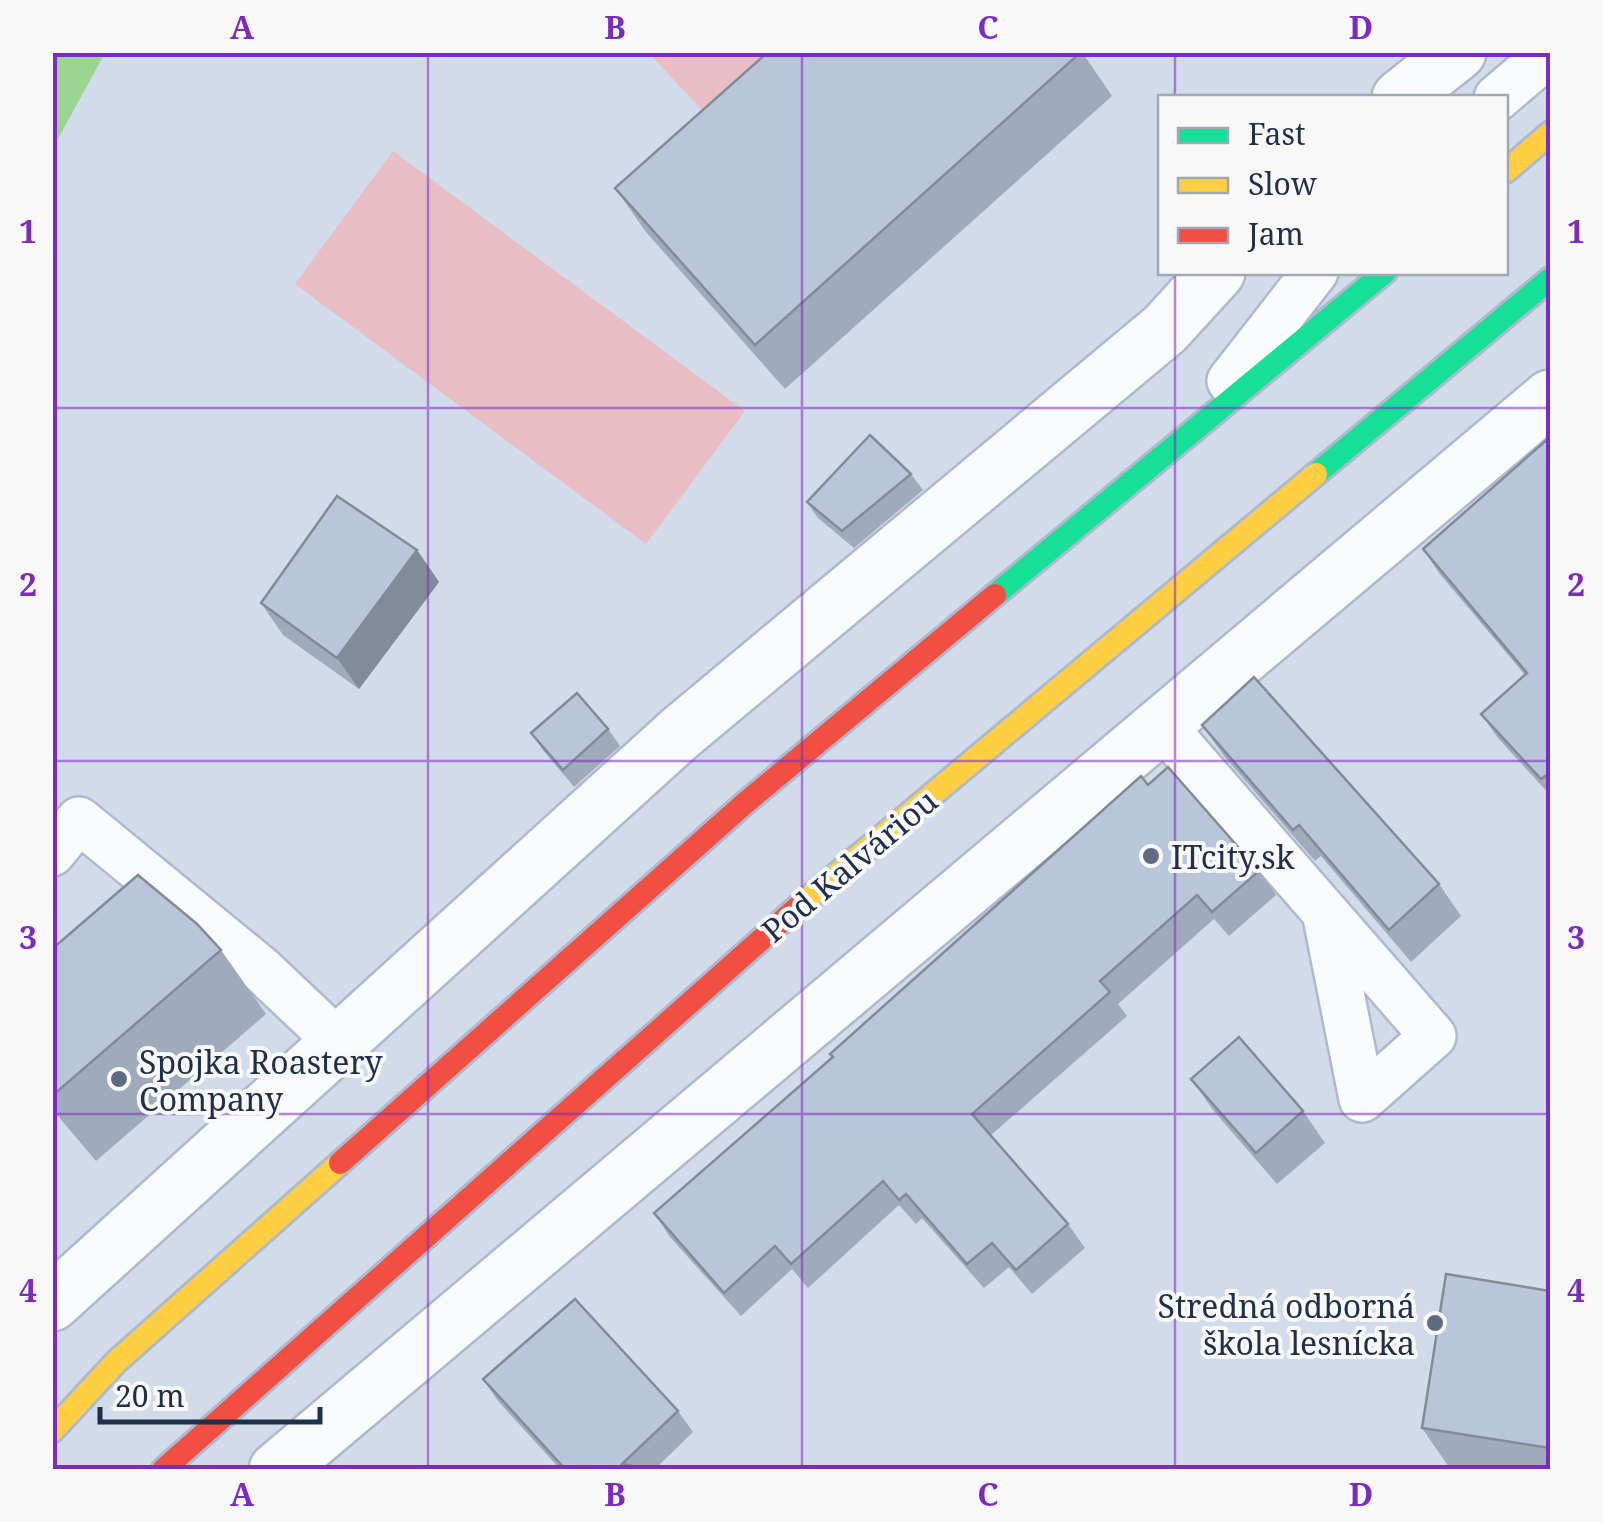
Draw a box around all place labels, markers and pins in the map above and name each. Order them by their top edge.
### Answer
place label: ITcity.sk [1171,835,1295,878]
marker: ITcity.sk [1140,845,1162,867]
place label: Spojka Roastery Company [139,1040,384,1120]
marker: Spojka Roastery Company [108,1068,130,1090]
place label: Stredná odborná škola lesnícka [1158,1284,1415,1364]
marker: Stredná odborná škola lesnícka [1424,1312,1446,1334]

